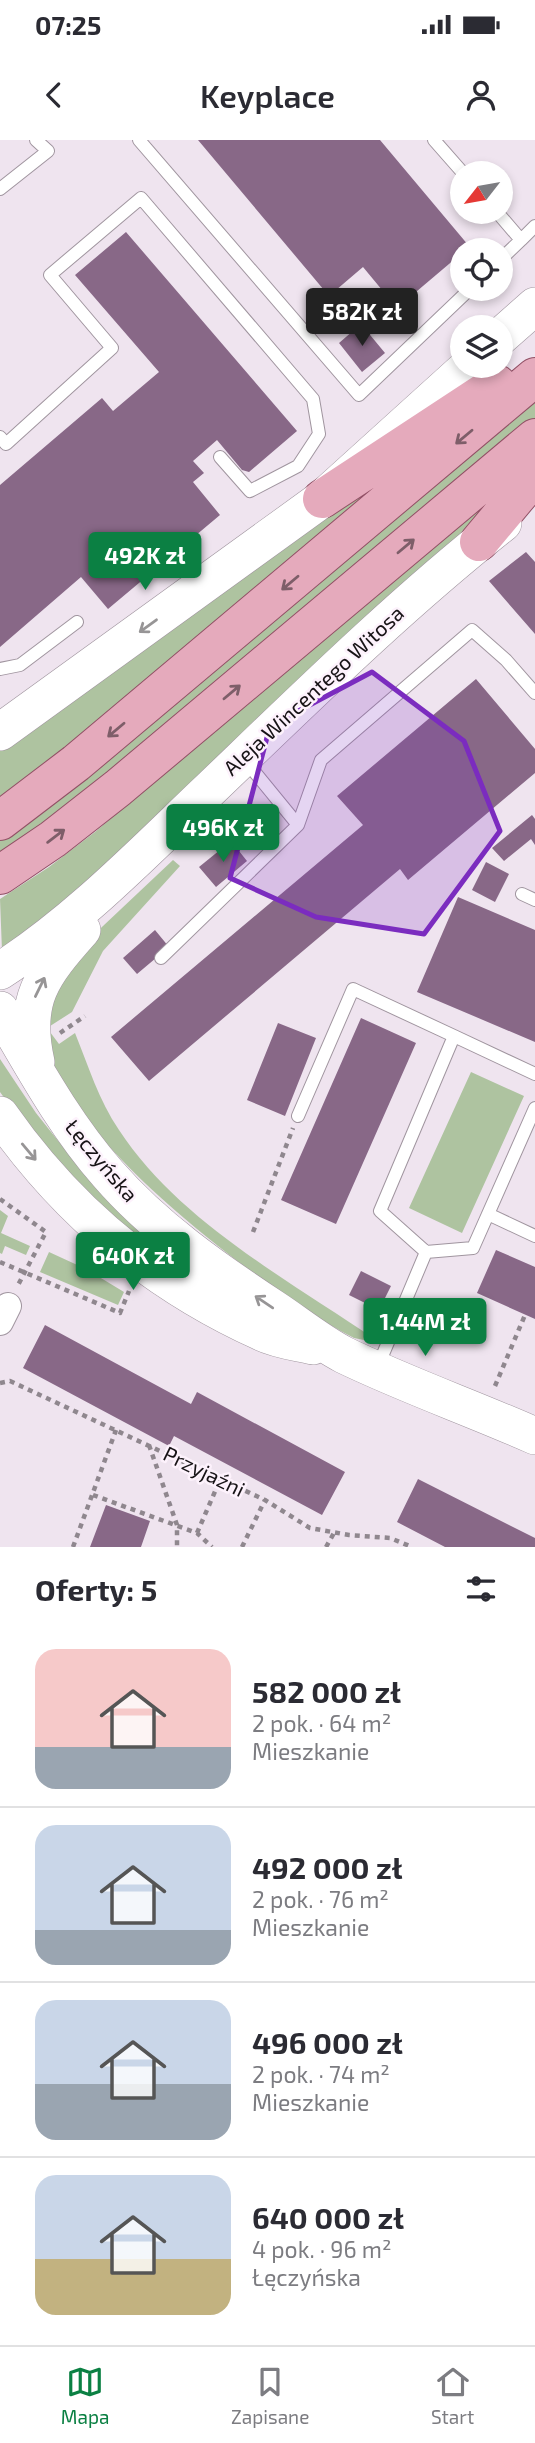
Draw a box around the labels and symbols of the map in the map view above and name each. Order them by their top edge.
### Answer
north arrow [450,161,513,224]
pin: 582K zł [297,288,427,348]
one-way arrow [455,429,473,445]
pin: 492K zł [80,532,210,592]
one-way arrow [397,538,415,554]
one-way arrow [281,575,299,591]
street label: Aleja Wincentego Witosa [218,600,409,781]
one-way arrow [139,619,158,633]
one-way arrow [222,684,240,700]
one-way arrow [107,722,125,738]
pin: 496K zł [158,804,288,864]
one-way arrow [46,829,65,844]
one-way arrow [33,977,47,998]
street label: Łęczyńska [61,1114,144,1206]
one-way arrow [21,1143,37,1161]
pin: 640K zł [68,1232,198,1292]
one-way arrow [255,1295,274,1309]
pin: 1.44M zł [353,1298,497,1358]
street label: Przyjaźni [159,1440,249,1502]

